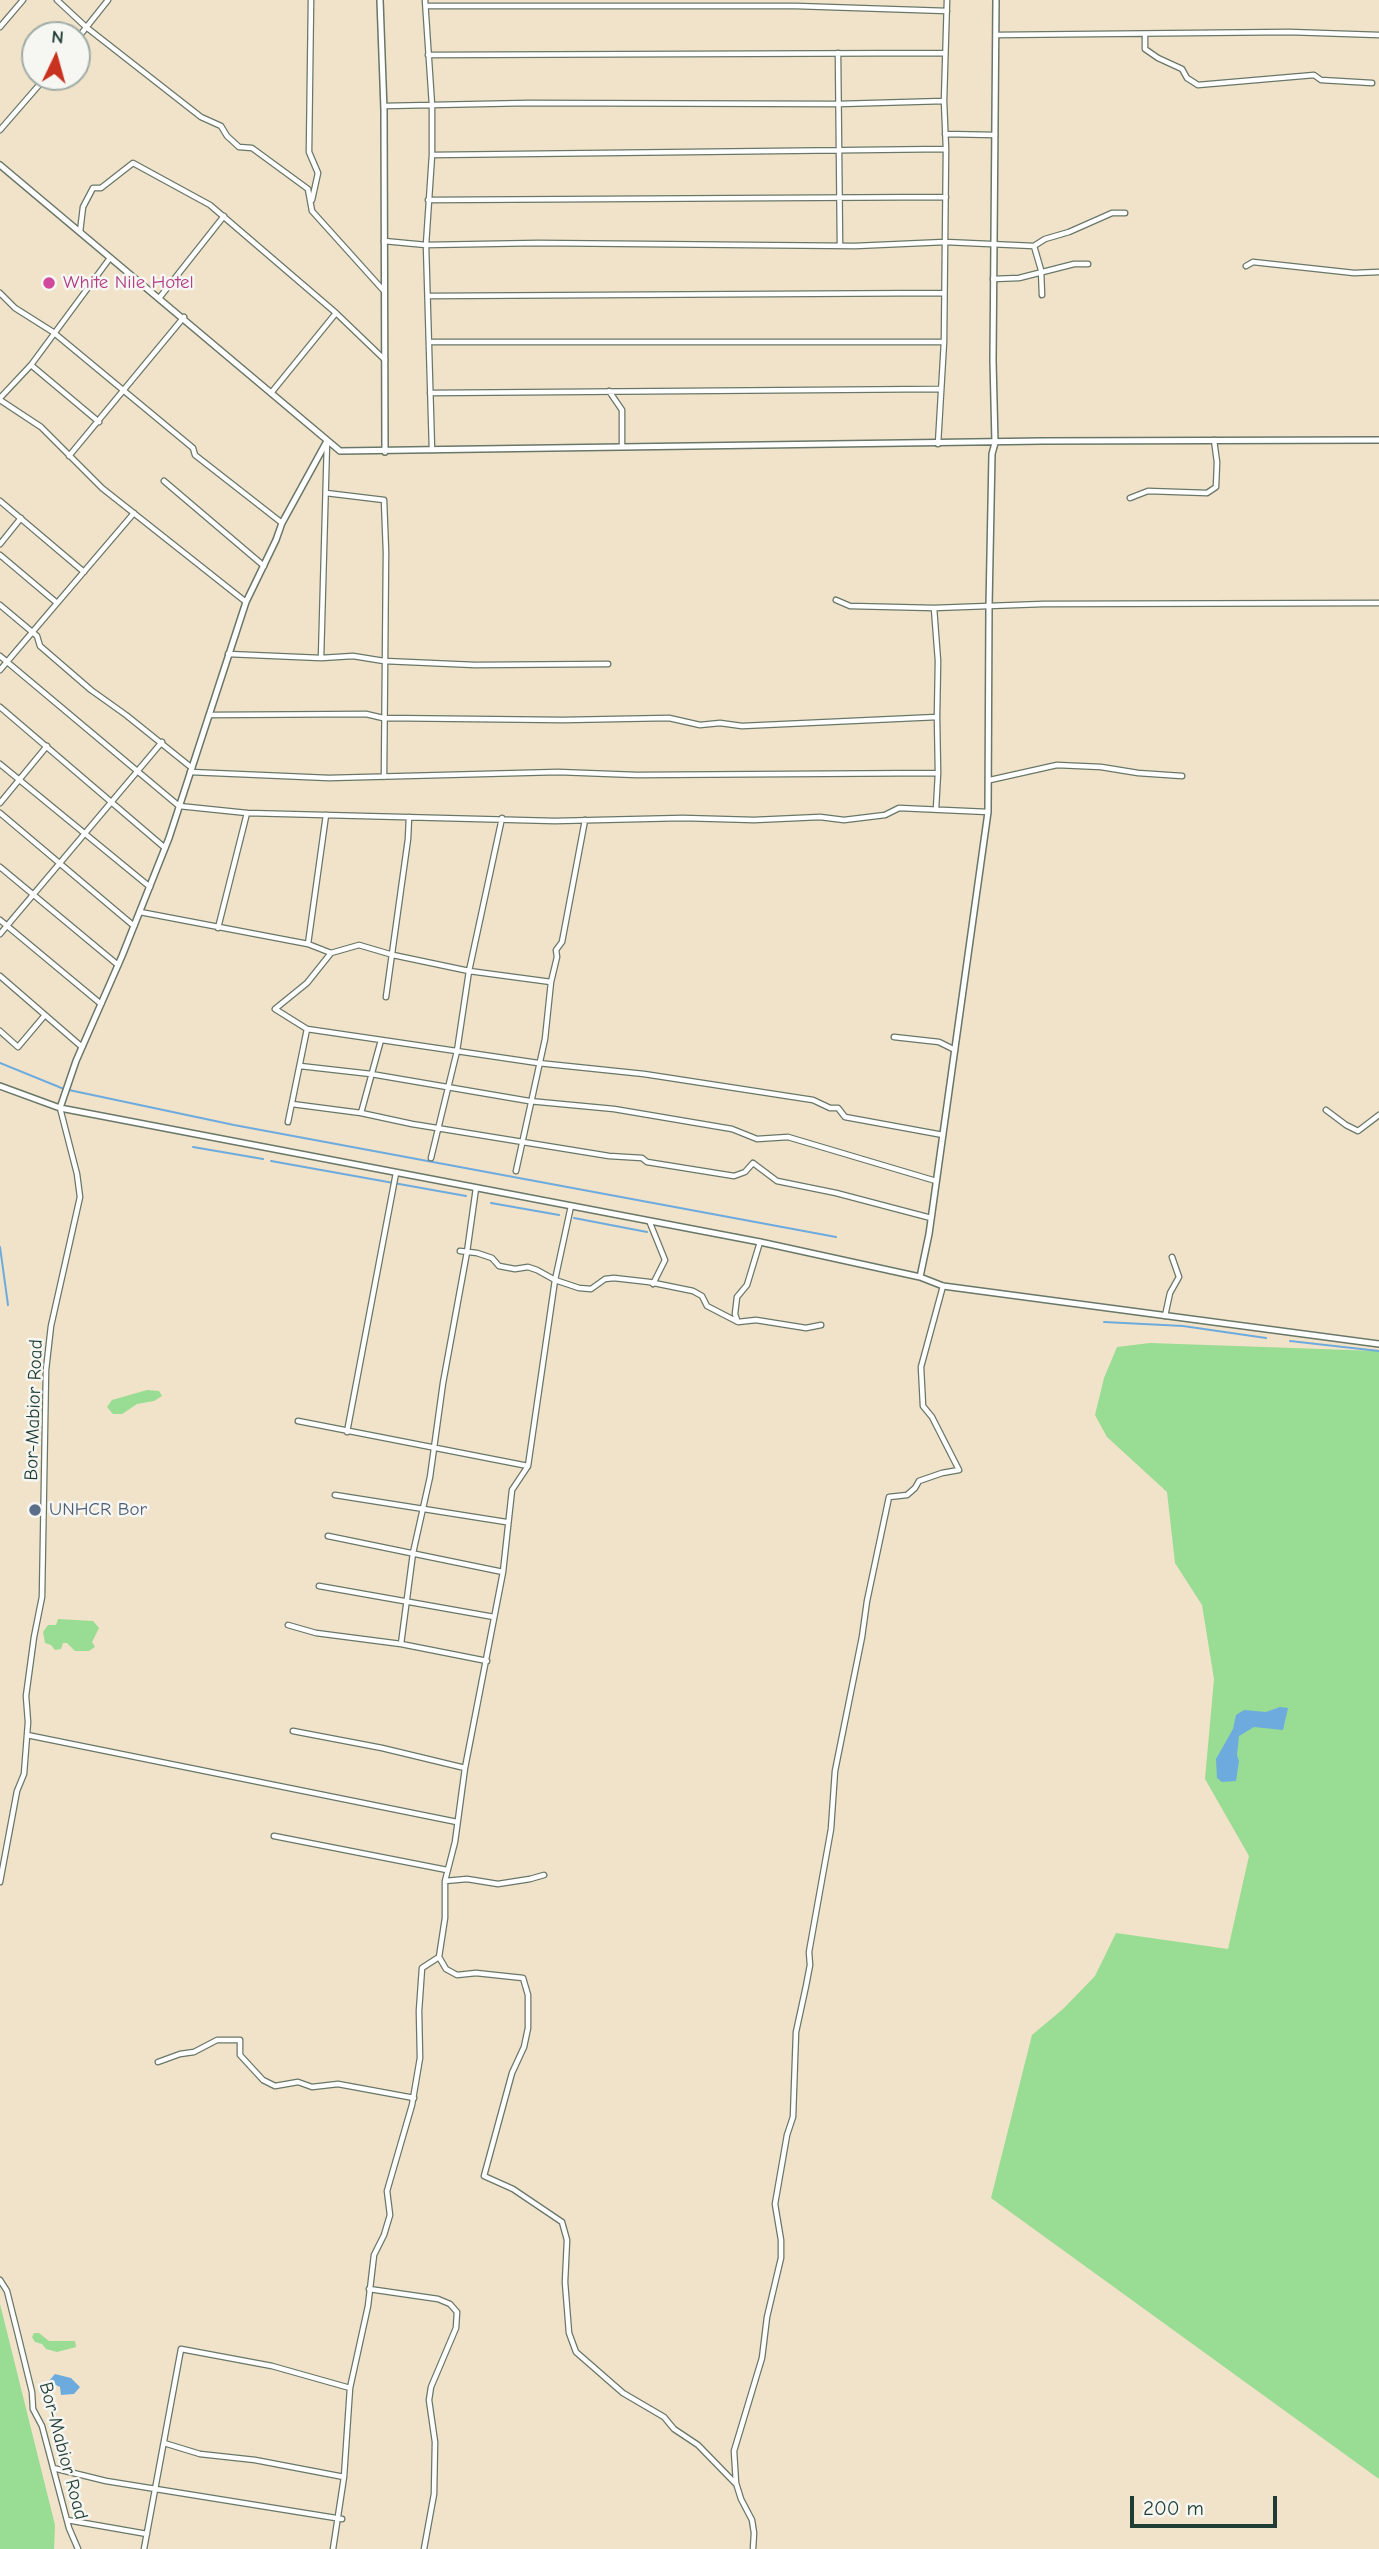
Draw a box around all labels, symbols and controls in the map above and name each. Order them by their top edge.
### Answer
north arrow [21,21,91,91]
text: N [51,26,65,49]
place label: White Nile Hotel [63,272,194,294]
marker: White Nile Hotel [41,275,57,291]
street label: Bor-Mabior Road [20,1339,48,1481]
place label: UNHCR Bor [49,1499,147,1521]
marker: UNHCR Bor [27,1502,43,1518]
street label: Bor-Mabior Road [34,2380,92,2522]
scale bar [1134,2482,1281,2526]
text: 200 m [1143,2496,1204,2520]

